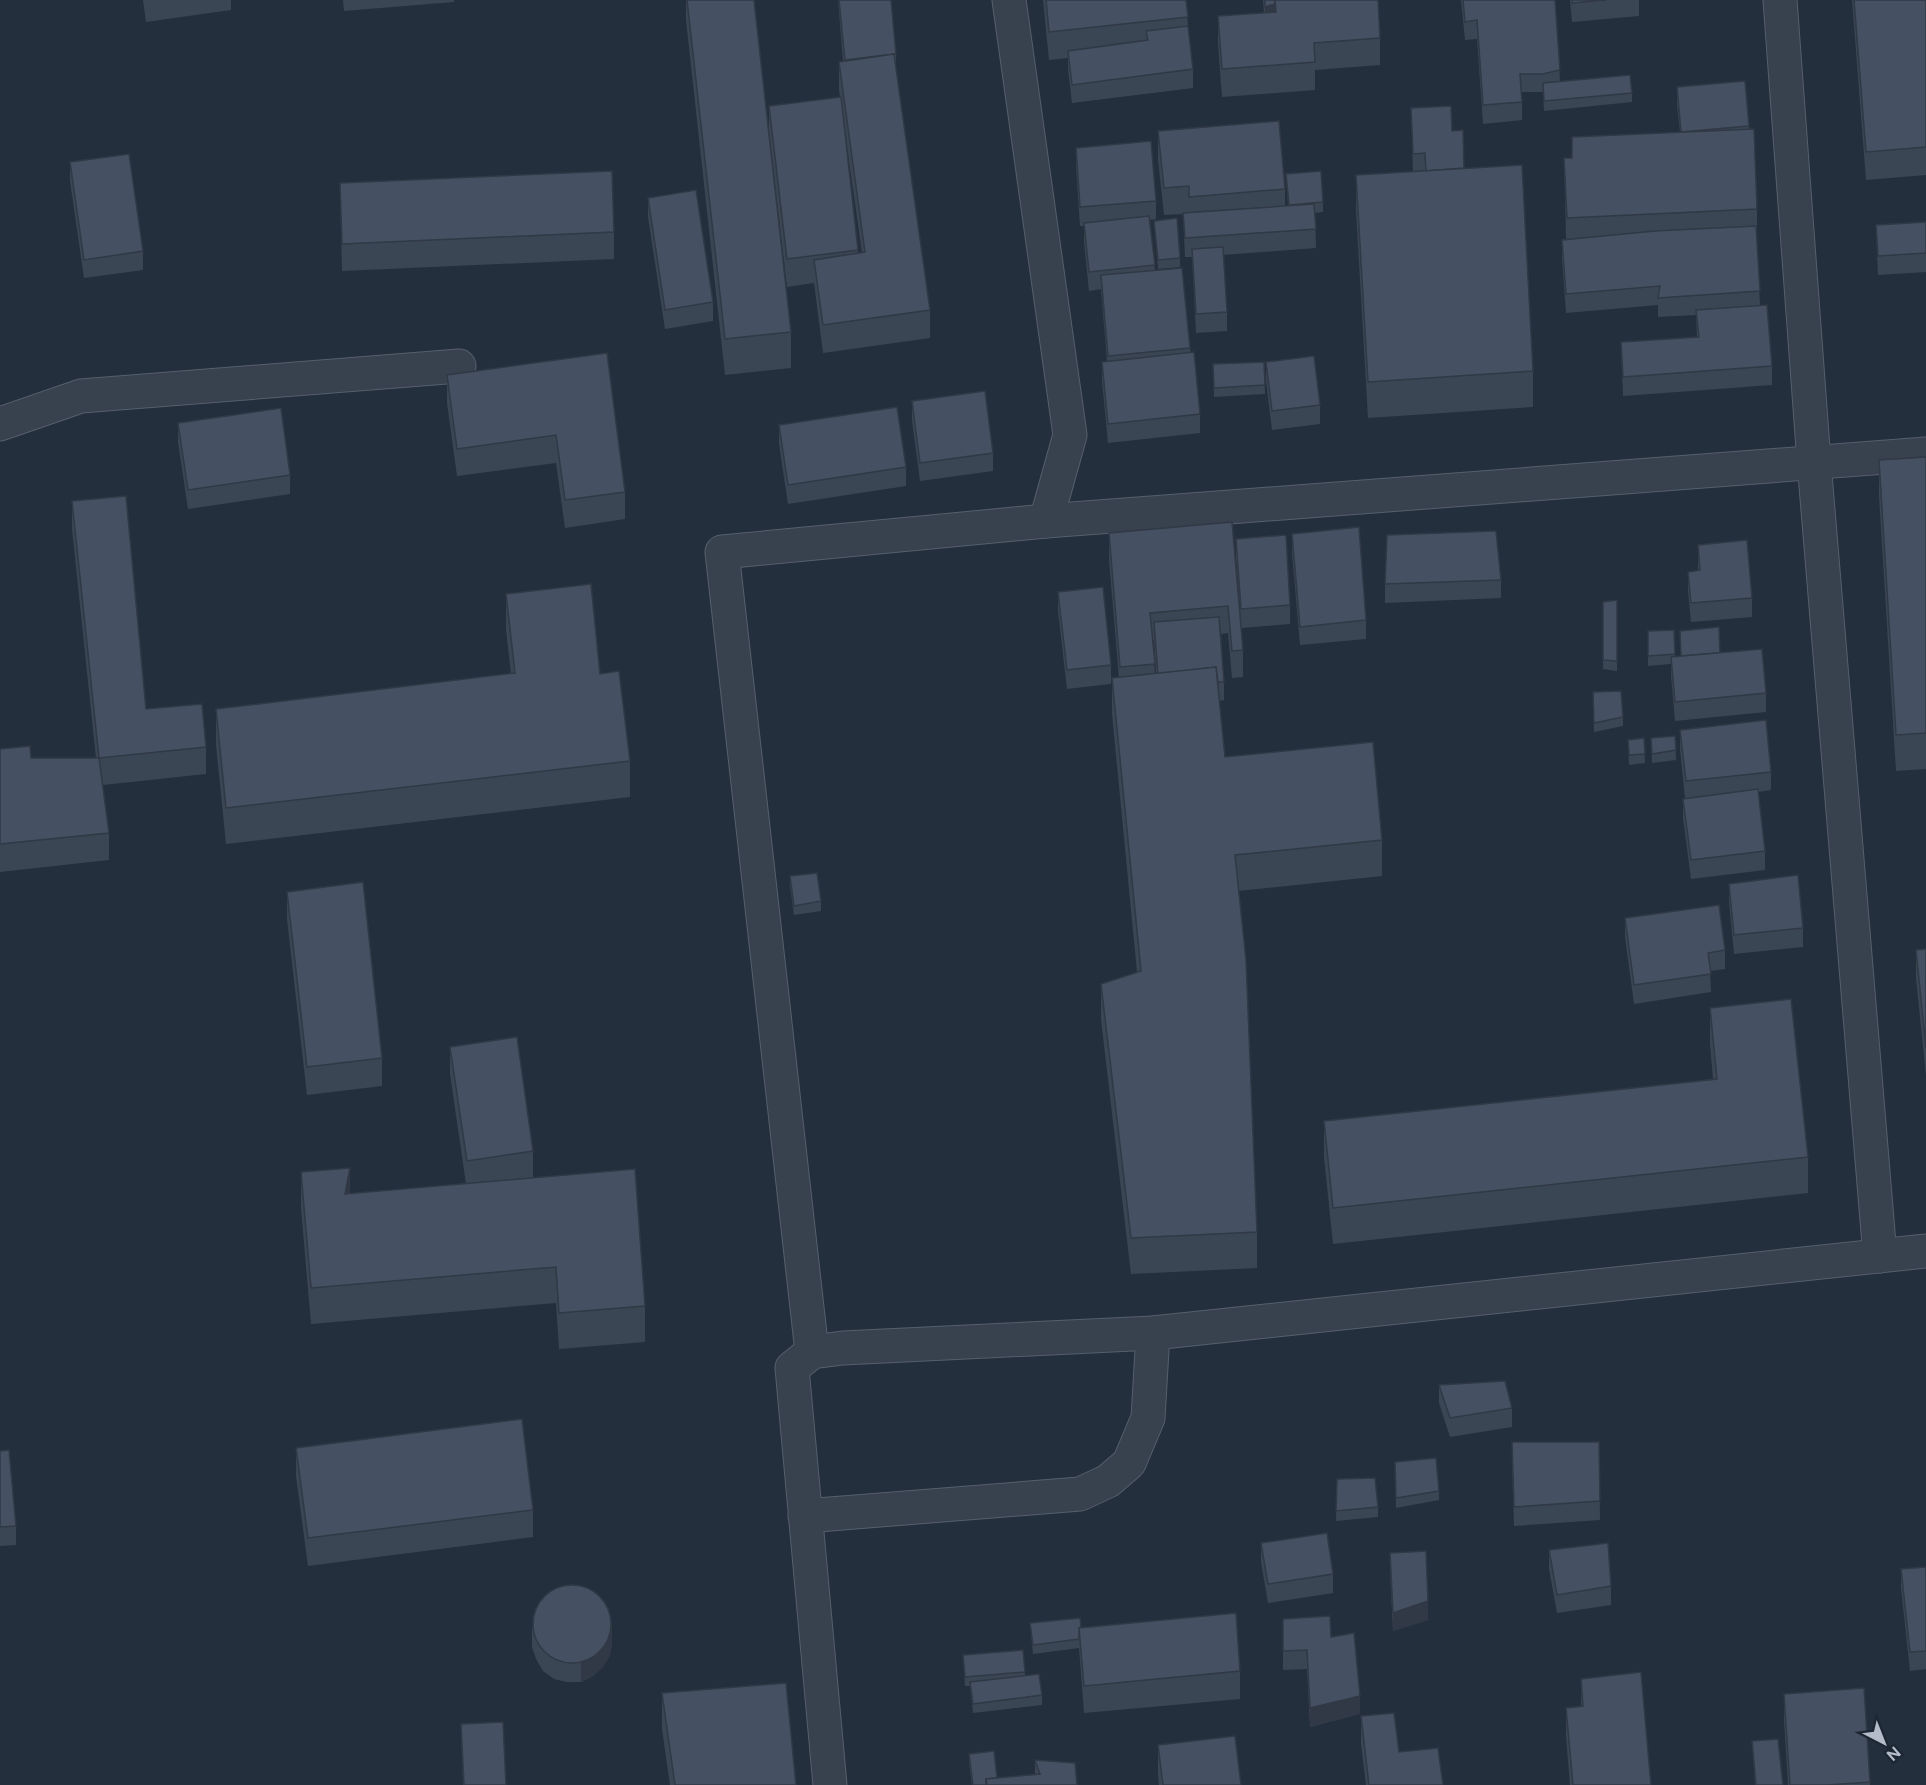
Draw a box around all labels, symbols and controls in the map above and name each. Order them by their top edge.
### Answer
north arrow [1854,1713,1914,1773]
text: N [1883,1743,1905,1765]

